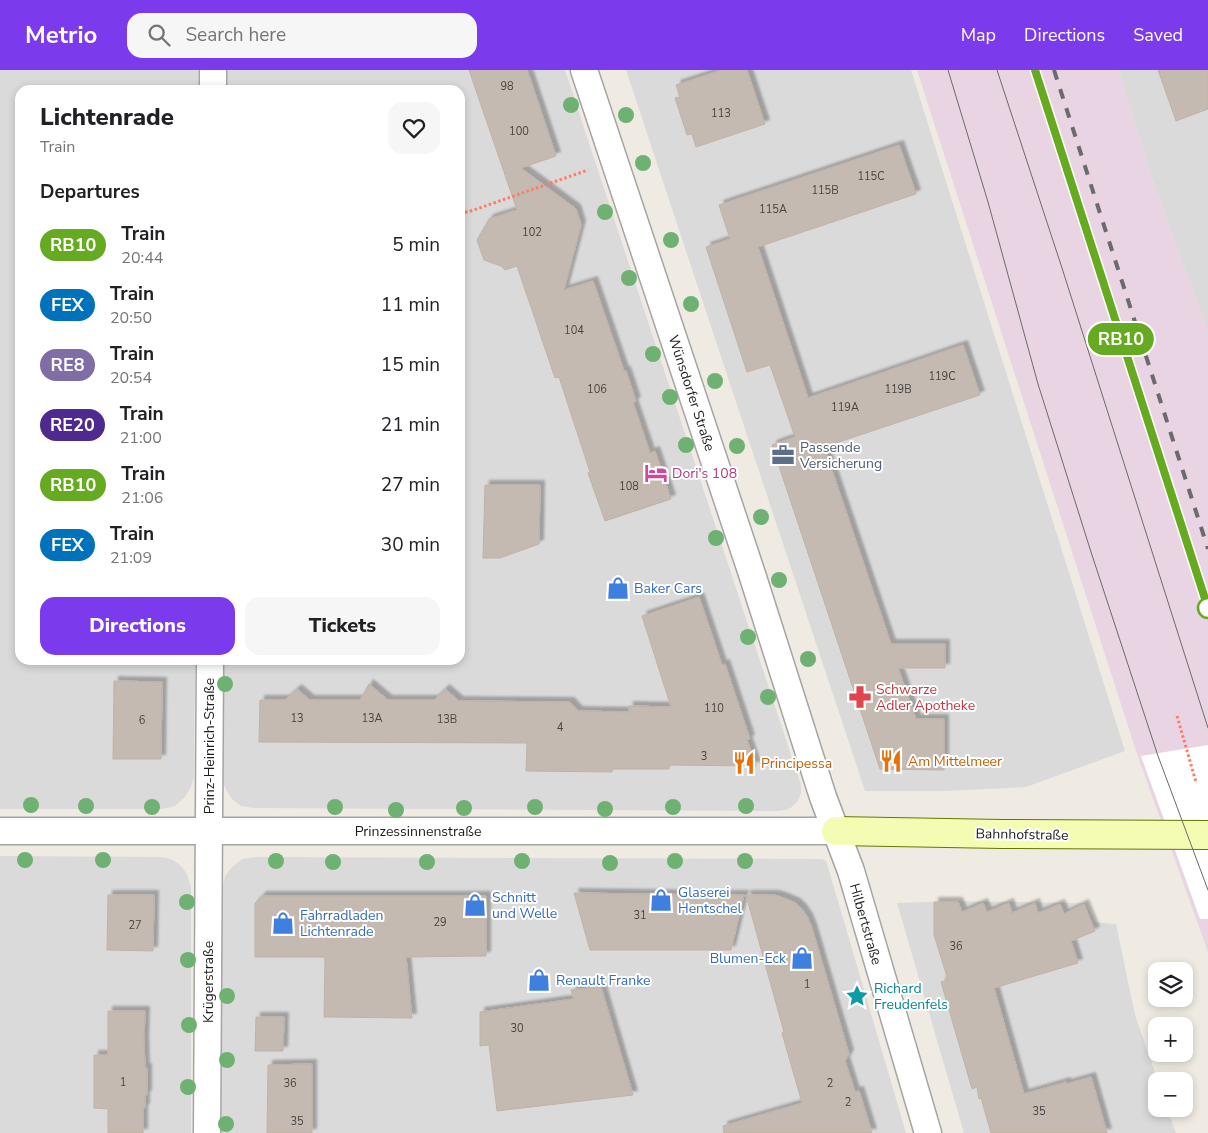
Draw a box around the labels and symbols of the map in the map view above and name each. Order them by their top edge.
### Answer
house number: 98 [500,79,514,94]
house number: 113 [711,106,731,121]
house number: 100 [509,124,529,139]
house number: 115C [857,169,885,184]
house number: 115B [811,183,839,198]
house number: 115A [759,202,787,217]
house number: 102 [522,225,542,240]
house number: 104 [564,323,584,338]
line badge: RB10 [1086,323,1156,355]
street label: Wünsdorfer Straße [664,333,719,454]
house number: 119C [928,369,956,384]
house number: 106 [587,382,607,397]
house number: 119B [884,382,912,397]
house number: 119A [831,400,859,415]
place label: Passende Versicherung [799,438,882,473]
office icon: Passende Versicherung [770,442,796,468]
hotel icon: Dori's 108 [643,460,669,486]
place label: Dori's 108 [672,464,737,483]
house number: 108 [619,479,639,494]
shop icon: Baker Cars [605,575,631,601]
place label: Baker Cars [634,579,702,598]
unlabelled marker [1197,597,1208,619]
street label: Prinz-Heinrich-Straße [200,678,219,814]
place label: Schwarze Adler Apotheke [876,680,975,715]
pharmacy icon: Schwarze Adler Apotheke [847,684,873,710]
house number: 110 [704,701,724,716]
house number: 13 [290,711,304,726]
house number: 13A [361,711,383,726]
house number: 13B [437,712,457,727]
house number: 6 [139,713,146,728]
house number: 4 [557,720,564,735]
restaurant icon: Am Mittelmeer [878,748,904,774]
house number: 3 [701,749,707,764]
restaurant icon: Principessa [731,750,757,776]
place label: Am Mittelmeer [908,752,1002,771]
place label: Principessa [761,754,832,773]
street label: Prinzessinnenstraße [355,822,481,841]
street label: Bahnhofstraße [975,824,1069,845]
street label: Hilbertstraße [845,881,886,967]
place label: Glaserei Hentschel [678,883,743,918]
shop icon: Glaserei Hentschel [648,887,674,913]
place label: Schnitt und Welle [492,888,557,923]
shop icon: Schnitt und Welle [462,892,488,918]
place label: Fahrradladen Lichtenrade [300,906,383,941]
house number: 31 [633,908,647,923]
shop icon: Fahrradladen Lichtenrade [270,910,296,936]
house number: 29 [433,915,447,930]
house number: 27 [128,918,142,933]
house number: 36 [949,939,963,954]
street label: Krügerstraße [199,941,218,1023]
shop icon: Blumen-Eck [789,945,815,971]
place label: Blumen-Eck [710,949,787,968]
shop icon: Renault Franke [526,967,552,993]
place label: Renault Franke [556,971,651,990]
house number: 1 [804,977,810,992]
place label: Richard Freudenfels [874,979,948,1014]
place icon: Richard Freudenfels [844,983,870,1009]
house number: 30 [510,1021,524,1036]
house number: 1 [120,1075,126,1090]
house number: 36 [283,1076,297,1091]
house number: 2 [827,1076,833,1091]
house number: 2 [845,1095,851,1110]
house number: 35 [1032,1104,1046,1119]
house number: 35 [290,1114,304,1129]

